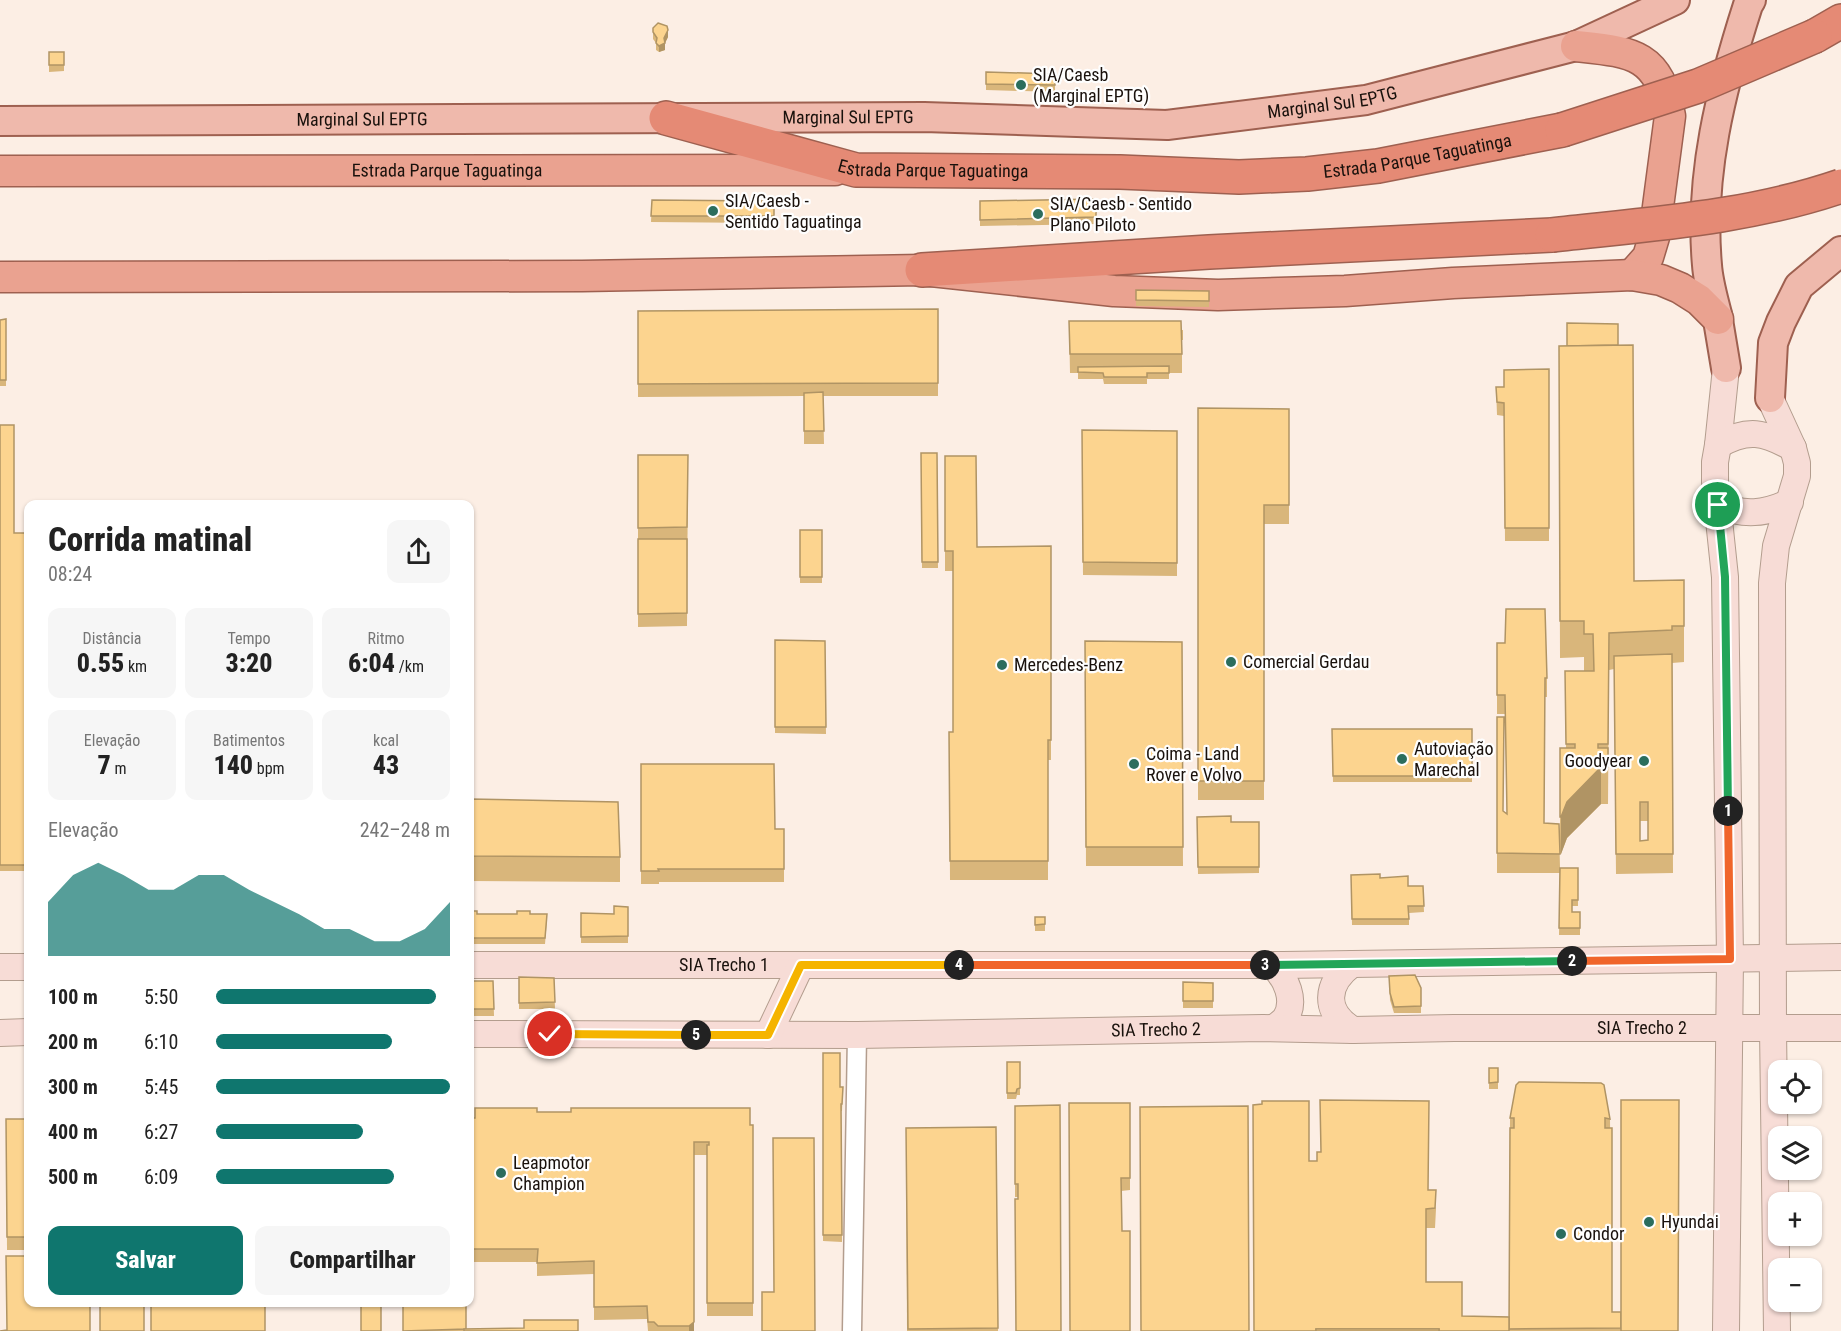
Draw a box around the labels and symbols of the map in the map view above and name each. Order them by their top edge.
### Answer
place label: SIA/Caesb (Marginal EPTG) [1033,64,1149,107]
marker: SIA/Caesb (Marginal EPTG) [1014,78,1028,92]
street label: Marginal Sul EPTG [1266,81,1399,122]
street label: Marginal Sul EPTG [782,106,914,128]
street label: Marginal Sul EPTG [296,108,428,130]
street label: Estrada Parque Taguatinga [1322,129,1513,182]
street label: Estrada Parque Taguatinga [836,155,1028,181]
street label: Estrada Parque Taguatinga [352,159,542,181]
place label: SIA/Caesb - Sentido Taguatinga [725,190,862,232]
place label: SIA/Caesb - Sentido Plano Piloto [1050,193,1192,235]
marker: SIA/Caesb - Sentido Taguatinga [706,204,720,218]
marker: SIA/Caesb - Sentido Plano Piloto [1031,207,1045,221]
pin [1692,479,1743,530]
place label: Comercial Gerdau [1243,651,1370,672]
place label: Mercedes-Benz [1014,654,1123,675]
marker: Comercial Gerdau [1224,655,1238,669]
marker: Mercedes-Benz [995,658,1009,672]
place label: Autoviação Marechal [1414,738,1493,780]
place label: Coima - Land Rover e Volvo [1146,743,1242,785]
place label: Goodyear [1564,750,1633,771]
marker: Autoviação Marechal [1395,752,1409,766]
marker: Goodyear [1637,754,1651,768]
marker: Coima - Land Rover e Volvo [1127,757,1141,771]
pin: 1 [1713,796,1743,826]
pin: 2 [1557,946,1587,976]
pin: 4 [944,950,974,980]
pin: 3 [1250,950,1280,980]
street label: SIA Trecho 1 [679,954,769,975]
pin [524,1008,575,1059]
street label: SIA Trecho 2 [1597,1017,1687,1038]
street label: SIA Trecho 2 [1111,1018,1201,1041]
pin: 5 [681,1020,711,1050]
place label: Leapmotor Champion [513,1152,590,1194]
marker: Leapmotor Champion [494,1166,508,1180]
place label: Hyundai [1661,1211,1719,1232]
marker: Hyundai [1642,1215,1656,1229]
place label: Condor [1573,1223,1625,1244]
marker: Condor [1554,1227,1568,1241]

